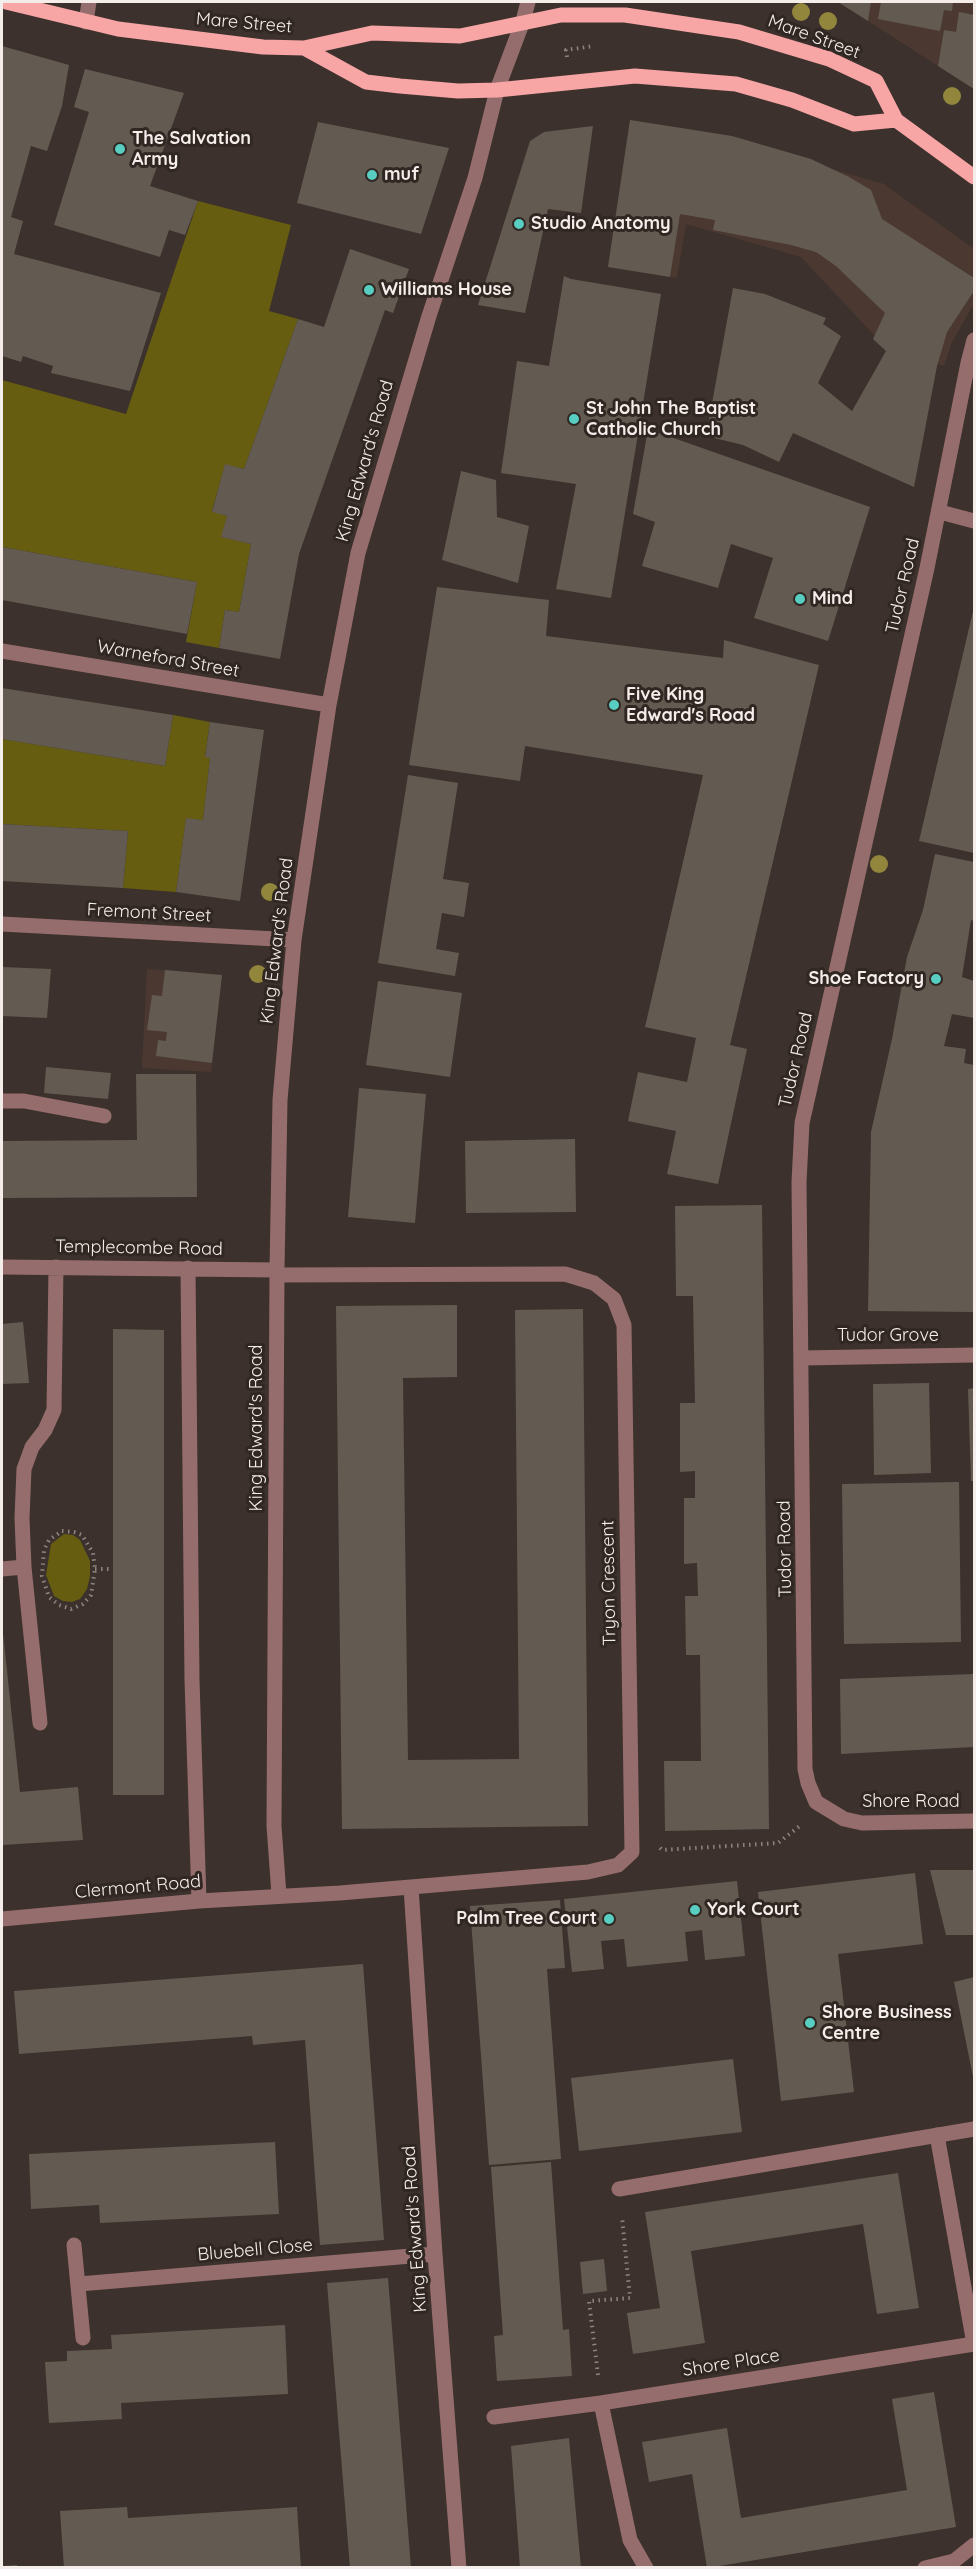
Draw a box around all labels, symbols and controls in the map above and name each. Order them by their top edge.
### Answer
street label: Mare Street [195,8,293,38]
street label: Mare Street [765,10,863,64]
place label: The Salvation Army [132,128,251,170]
marker: The Salvation Army [113,142,127,156]
place label: muf [384,164,419,186]
marker: muf [365,168,379,182]
place label: Studio Anatomy [531,213,671,235]
marker: Studio Anatomy [512,217,526,231]
place label: Williams House [381,279,512,301]
marker: Williams House [362,283,376,297]
street label: King Edward's Road [332,378,398,544]
place label: St John The Baptist Catholic Church [586,398,756,440]
marker: St John The Baptist Catholic Church [567,412,581,426]
street label: Tudor Road [882,536,924,636]
place label: Mind [812,588,853,610]
marker: Mind [793,592,807,606]
street label: Warneford Street [95,636,241,682]
place label: Five King Edward's Road [626,684,755,726]
marker: Five King Edward's Road [607,698,621,712]
street label: King Edward's Road [256,857,298,1025]
street label: Fremont Street [86,899,212,927]
place label: Shoe Factory [809,968,924,990]
marker: Shoe Factory [929,972,943,986]
street label: Tudor Road [775,1010,817,1110]
street label: Templecombe Road [55,1236,223,1260]
street label: Tudor Grove [837,1325,939,1347]
street label: King Edward's Road [246,1344,268,1512]
street label: Tudor Road [773,1500,797,1598]
street label: Tryon Crescent [597,1520,621,1646]
street label: Shore Road [862,1791,960,1813]
street label: Clermont Road [74,1871,202,1903]
place label: York Court [707,1899,800,1921]
marker: York Court [688,1903,702,1917]
place label: Palm Tree Court [456,1908,597,1930]
marker: Palm Tree Court [602,1912,616,1926]
place label: Shore Business Centre [822,2002,952,2044]
marker: Shore Business Centre [803,2016,817,2030]
street label: King Edward's Road [398,2145,432,2313]
street label: Bluebell Close [196,2234,314,2266]
street label: Shore Place [681,2345,781,2381]

